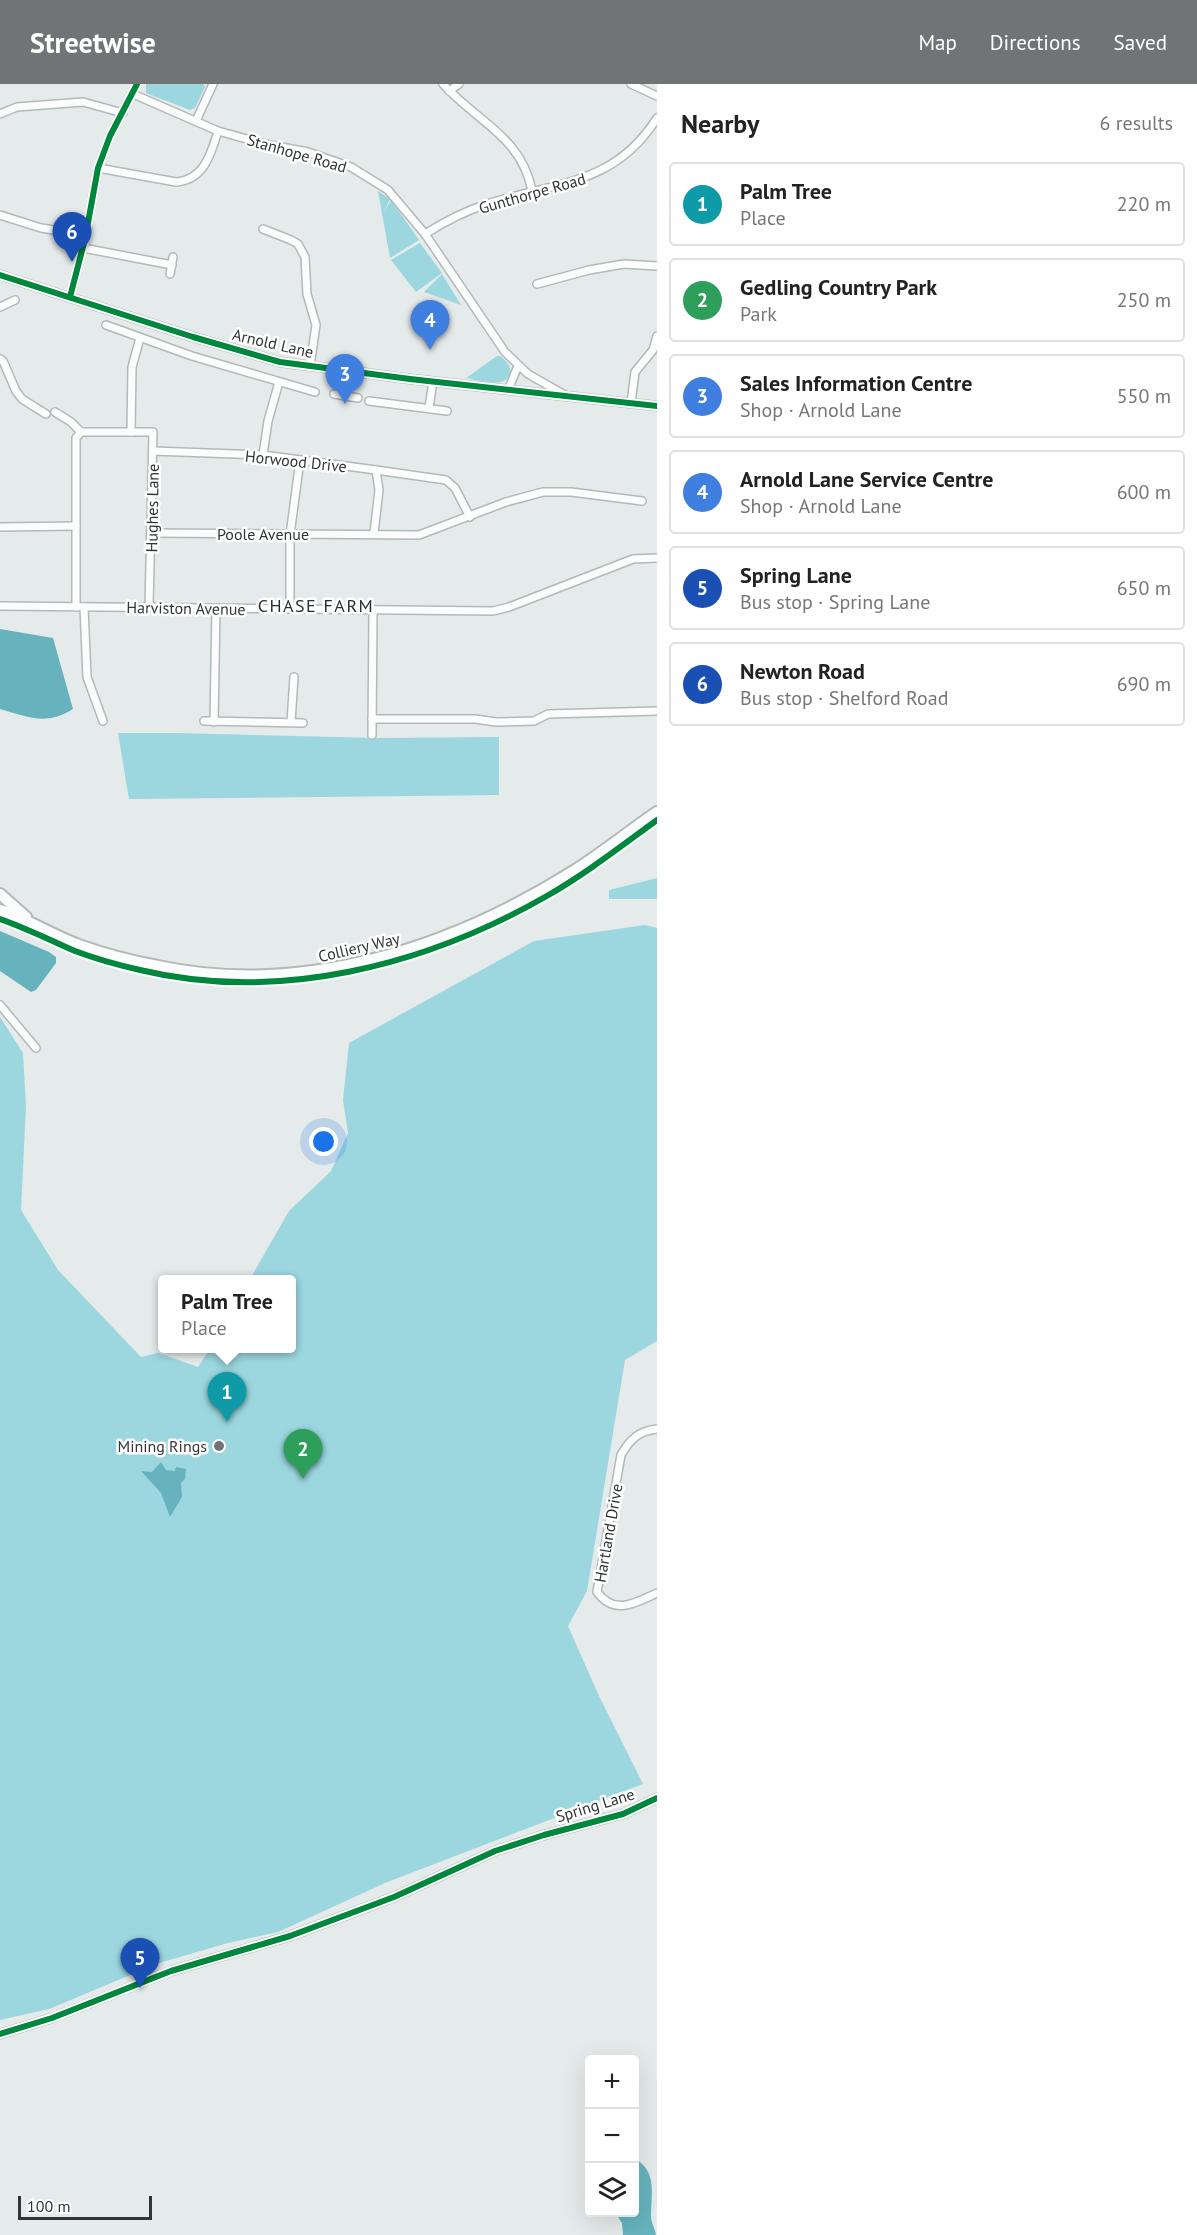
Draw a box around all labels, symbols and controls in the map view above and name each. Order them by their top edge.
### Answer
text: Streetwise [30,24,156,61]
text: Map [918,29,957,56]
text: Directions [990,29,1081,56]
text: Saved [1114,29,1167,56]
text: Nearby [681,107,759,140]
text: 6 results [1100,110,1173,136]
street label: Stanhope Road [245,129,349,177]
street label: Gunthorpe Road [476,168,588,218]
text: Palm Tree [740,177,832,205]
text: 1 [697,191,708,217]
text: 220 m [1117,191,1171,217]
text: Place [740,205,786,231]
pin: 6 [52,212,92,262]
text: Gedling Country Park [740,273,937,301]
text: 2 [697,287,708,313]
text: 250 m [1117,287,1171,313]
pin: 4 [410,300,450,350]
text: Park [740,301,777,327]
street label: Arnold Lane [231,324,315,362]
pin: 3 [326,354,364,404]
text: Sales Information Centre [740,369,972,397]
text: 3 [697,383,708,409]
text: 550 m [1117,383,1171,409]
text: Shop · Arnold Lane [740,397,902,423]
street label: Horwood Drive [244,446,348,476]
street label: Hughes Lane [141,464,163,552]
text: Arnold Lane Service Centre [740,465,994,493]
text: 4 [697,479,708,505]
text: 600 m [1117,479,1171,505]
text: Shop · Arnold Lane [740,493,902,519]
street label: Poole Avenue [217,524,309,544]
text: Spring Lane [740,561,852,589]
text: 5 [697,575,708,601]
text: 650 m [1117,575,1171,601]
text: Bus stop · Spring Lane [740,589,930,615]
district label: CHASE FARM [258,594,374,617]
street label: Harviston Avenue [126,597,246,619]
text: Newton Road [740,657,865,685]
text: 6 [697,671,708,697]
text: 690 m [1117,671,1171,697]
text: Bus stop · Shelford Road [740,685,948,711]
street label: Colliery Way [316,928,402,966]
your location [309,1127,338,1156]
popup [158,1275,296,1353]
text: Palm Tree [181,1287,273,1315]
text: Place [181,1315,227,1341]
pin: 1 [208,1372,246,1422]
pin: 2 [284,1430,322,1479]
place label: Mining Rings [118,1436,207,1456]
marker: Mining Rings [212,1439,226,1453]
street label: Hartland Drive [589,1482,627,1584]
street label: Spring Lane [553,1784,637,1826]
pin: 5 [120,1938,160,1988]
map controls [585,2055,639,2217]
button: + [585,2055,639,2109]
button: − [585,2109,639,2163]
button: layers [585,2163,639,2217]
scale bar [18,2193,152,2220]
text: 100 m [27,2196,70,2216]

